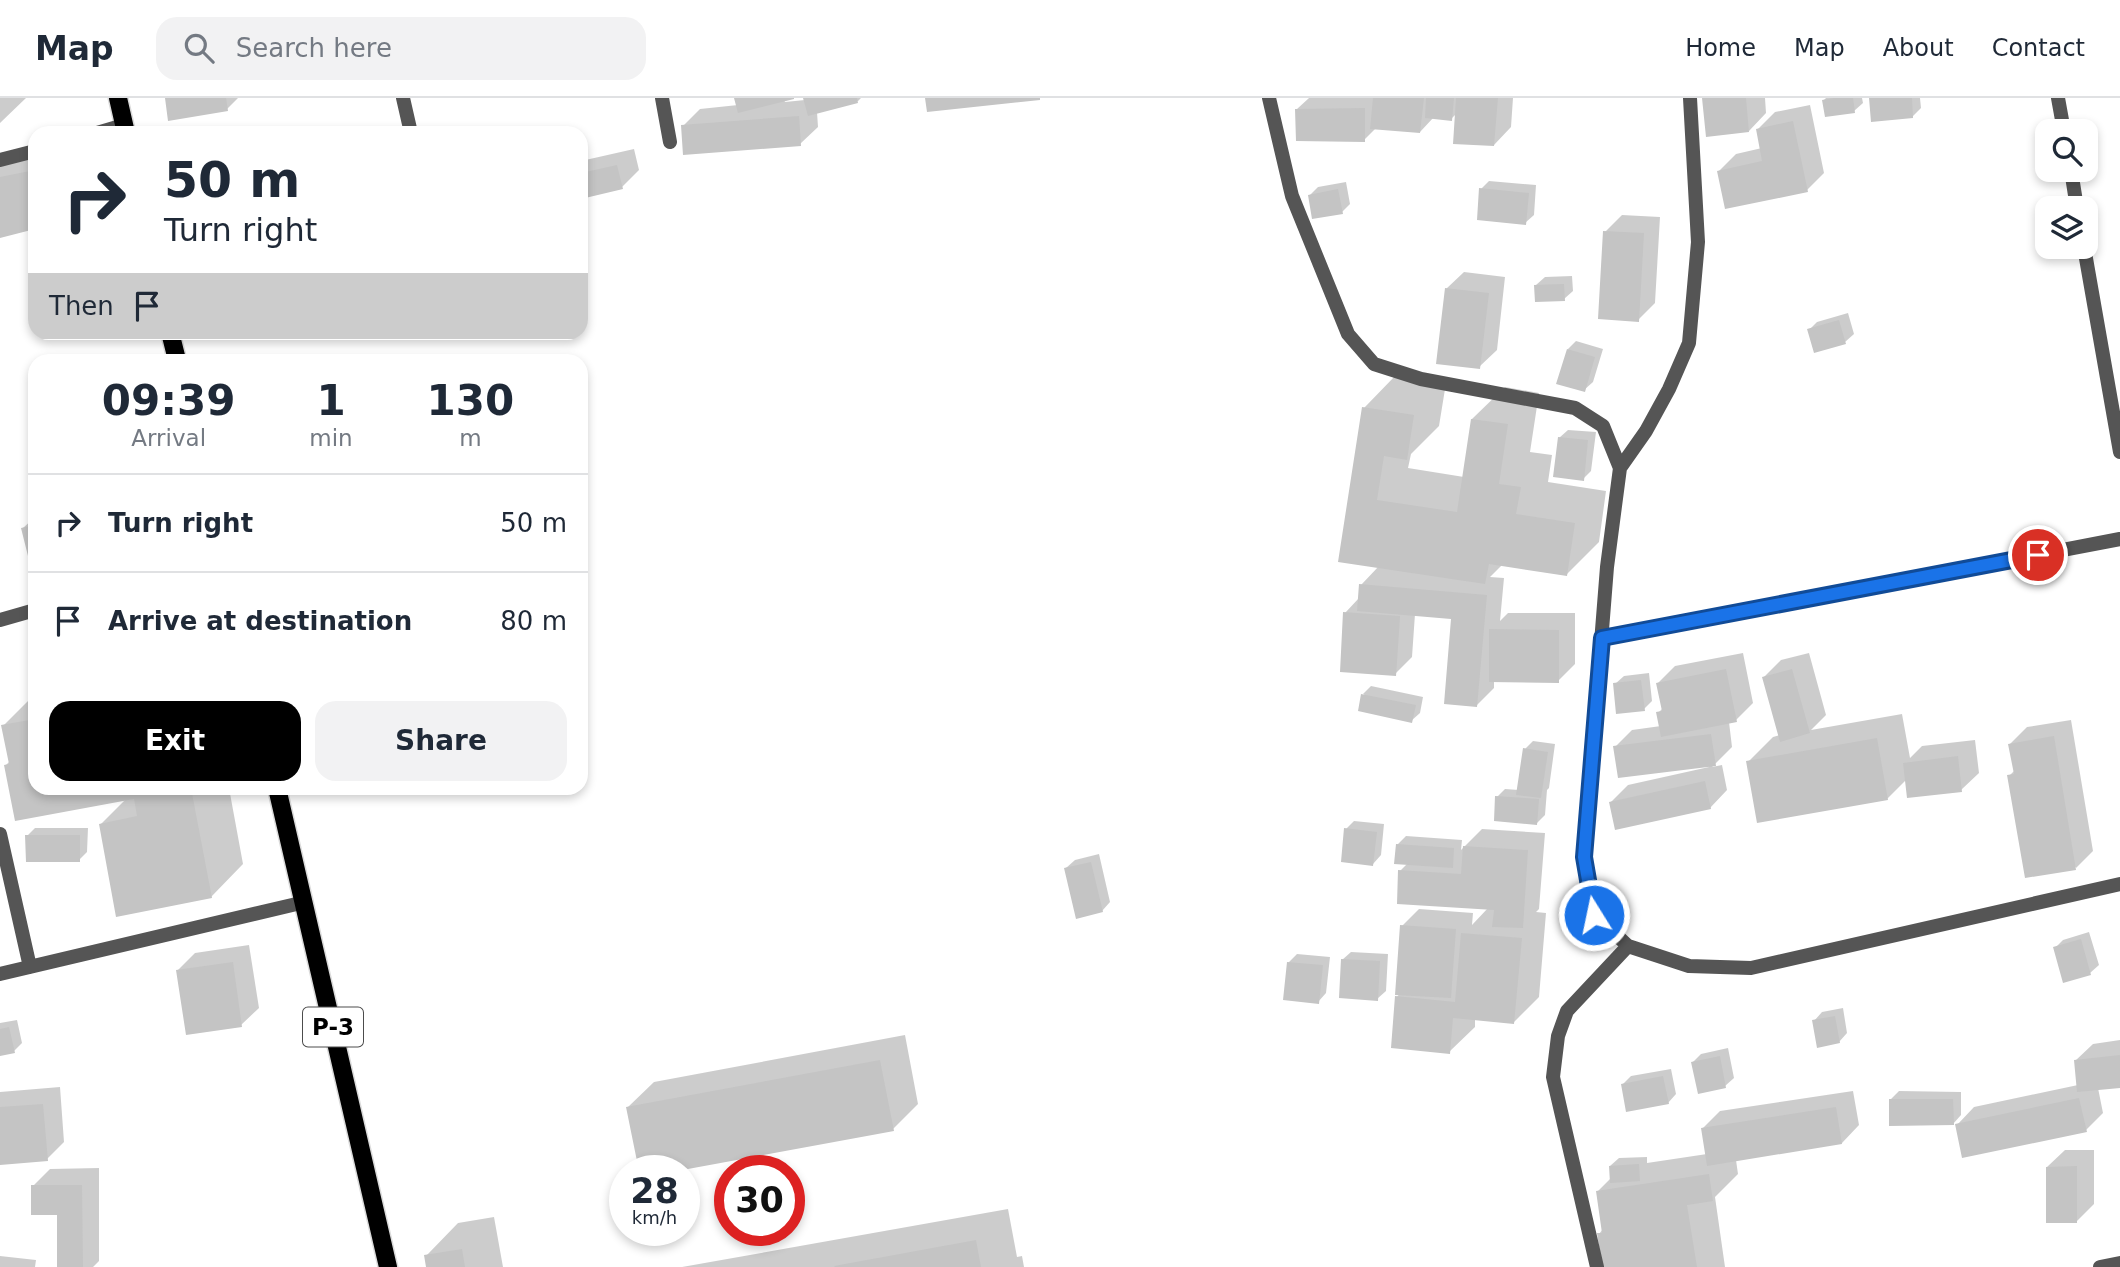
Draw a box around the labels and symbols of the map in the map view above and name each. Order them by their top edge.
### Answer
pin [2008,525,2068,585]
position arrow [1557,878,1631,952]
road number: P-3 [303,1008,363,1046]
speed limit sign: 30 [714,1155,805,1246]

